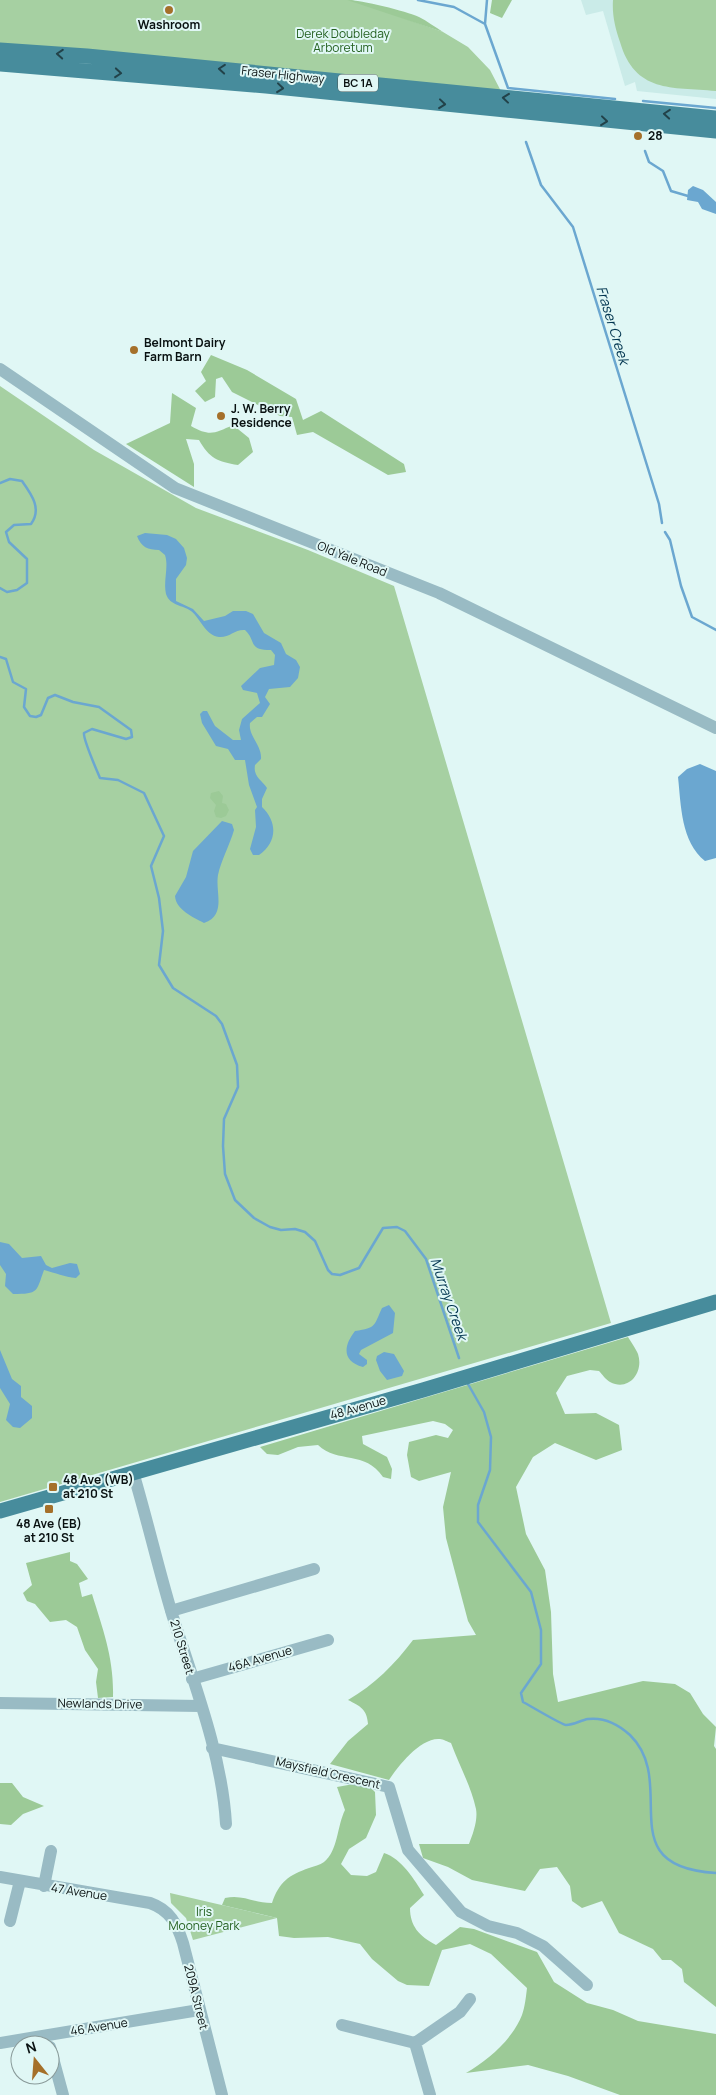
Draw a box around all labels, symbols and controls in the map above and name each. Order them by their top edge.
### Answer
marker: Washroom [163,4,175,16]
place label: Washroom [138,16,200,33]
park label: Derek Doubleday Arboretum [296,25,390,56]
one-way arrow [56,49,64,60]
street label: Fraser Highway [241,62,326,87]
one-way arrow [218,64,226,75]
one-way arrow [115,67,123,78]
road number: BC 1A [338,75,378,92]
one-way arrow [277,82,285,93]
one-way arrow [501,93,509,104]
one-way arrow [438,98,446,109]
one-way arrow [663,109,671,120]
one-way arrow [600,115,608,126]
place label: 28 [648,127,663,144]
marker: 28 [632,130,644,142]
water label: Fraser Creek [593,283,635,368]
place label: Belmont Dairy Farm Barn [144,334,226,365]
marker: Belmont Dairy Farm Barn [128,344,140,356]
place label: J. W. Berry Residence [231,400,292,431]
marker: J. W. Berry Residence [215,410,227,422]
street label: Old Yale Road [315,537,390,580]
water label: Murray Creek [427,1255,473,1344]
street label: 48 Avenue [328,1391,388,1424]
place label: 48 Ave (WB) at 210 St [63,1471,134,1502]
marker: 48 Ave (WB) at 210 St [47,1481,59,1493]
marker: 48 Ave (EB) at 210 St [43,1503,55,1515]
place label: 48 Ave (EB) at 210 St [16,1515,82,1546]
street label: 210 Street [166,1617,199,1677]
street label: 46A Avenue [226,1641,294,1676]
street label: Newlands Drive [58,1694,142,1713]
street label: Maysfield Crescent [274,1752,382,1793]
street label: 47 Avenue [50,1879,108,1904]
park label: Iris Mooney Park [169,1903,240,1934]
street label: 209A Street [180,1962,213,2032]
street label: 46 Avenue [69,2014,129,2039]
north arrow [10,2035,60,2085]
text: N [23,2037,39,2058]

